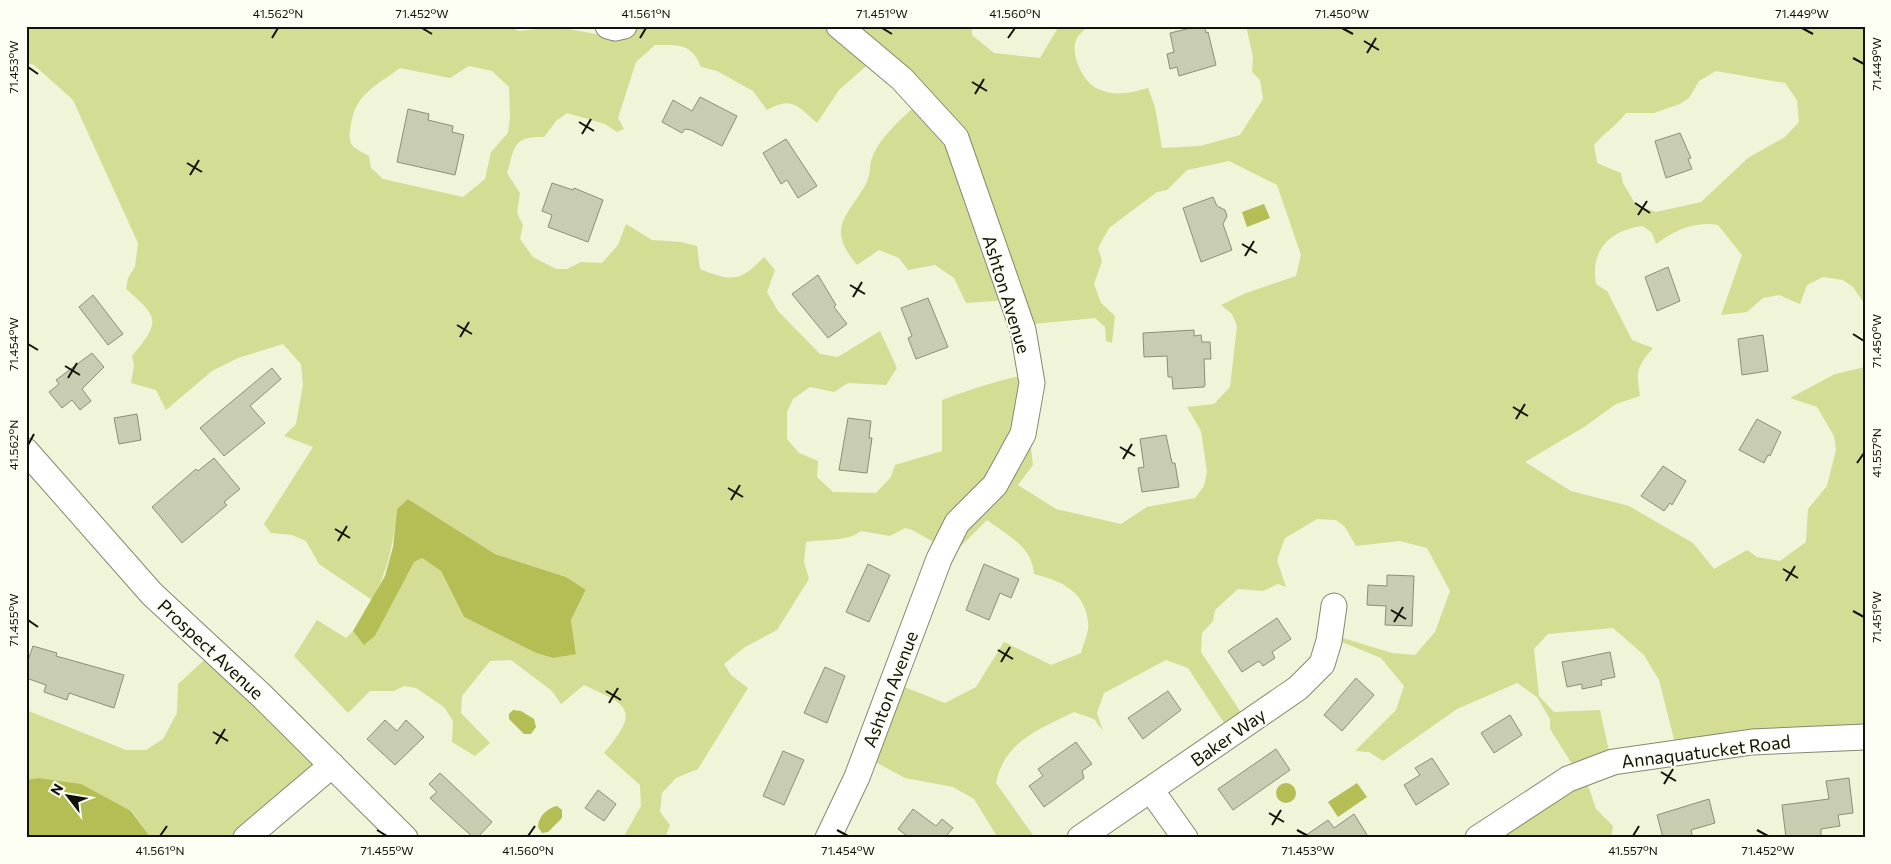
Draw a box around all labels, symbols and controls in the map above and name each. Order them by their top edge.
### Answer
text: 41.562°N [253,6,303,20]
text: 71.452°W [396,6,448,20]
text: 41.561°N [622,6,670,20]
text: 71.451°W [856,6,908,20]
text: 41.560°N [989,6,1041,20]
text: 71.450°W [1315,6,1369,20]
text: 71.449°W [1775,6,1829,20]
text: 71.449°W [1869,37,1883,91]
text: 71.453°W [6,41,20,93]
street label: Ashton Avenue [979,232,1035,356]
text: 71.450°W [1869,314,1883,368]
text: 71.454°W [6,317,20,371]
text: 41.562°N [6,420,20,470]
text: 41.557°N [1869,428,1883,478]
text: 71.451°W [1869,591,1883,643]
text: 71.455°W [6,593,20,647]
street label: Prospect Avenue [153,594,269,704]
street label: Ashton Avenue [858,628,922,750]
street label: Baker Way [1186,703,1270,771]
street label: Annaquatucket Road [1620,730,1792,772]
north arrow [42,772,92,822]
text: N [46,780,66,798]
text: 41.561°N [136,843,184,857]
text: 71.455°W [360,843,414,857]
text: 41.560°N [502,843,554,857]
text: 71.454°W [821,843,875,857]
text: 71.453°W [1282,843,1334,857]
text: 41.557°N [1608,843,1658,857]
text: 71.452°W [1742,843,1794,857]

